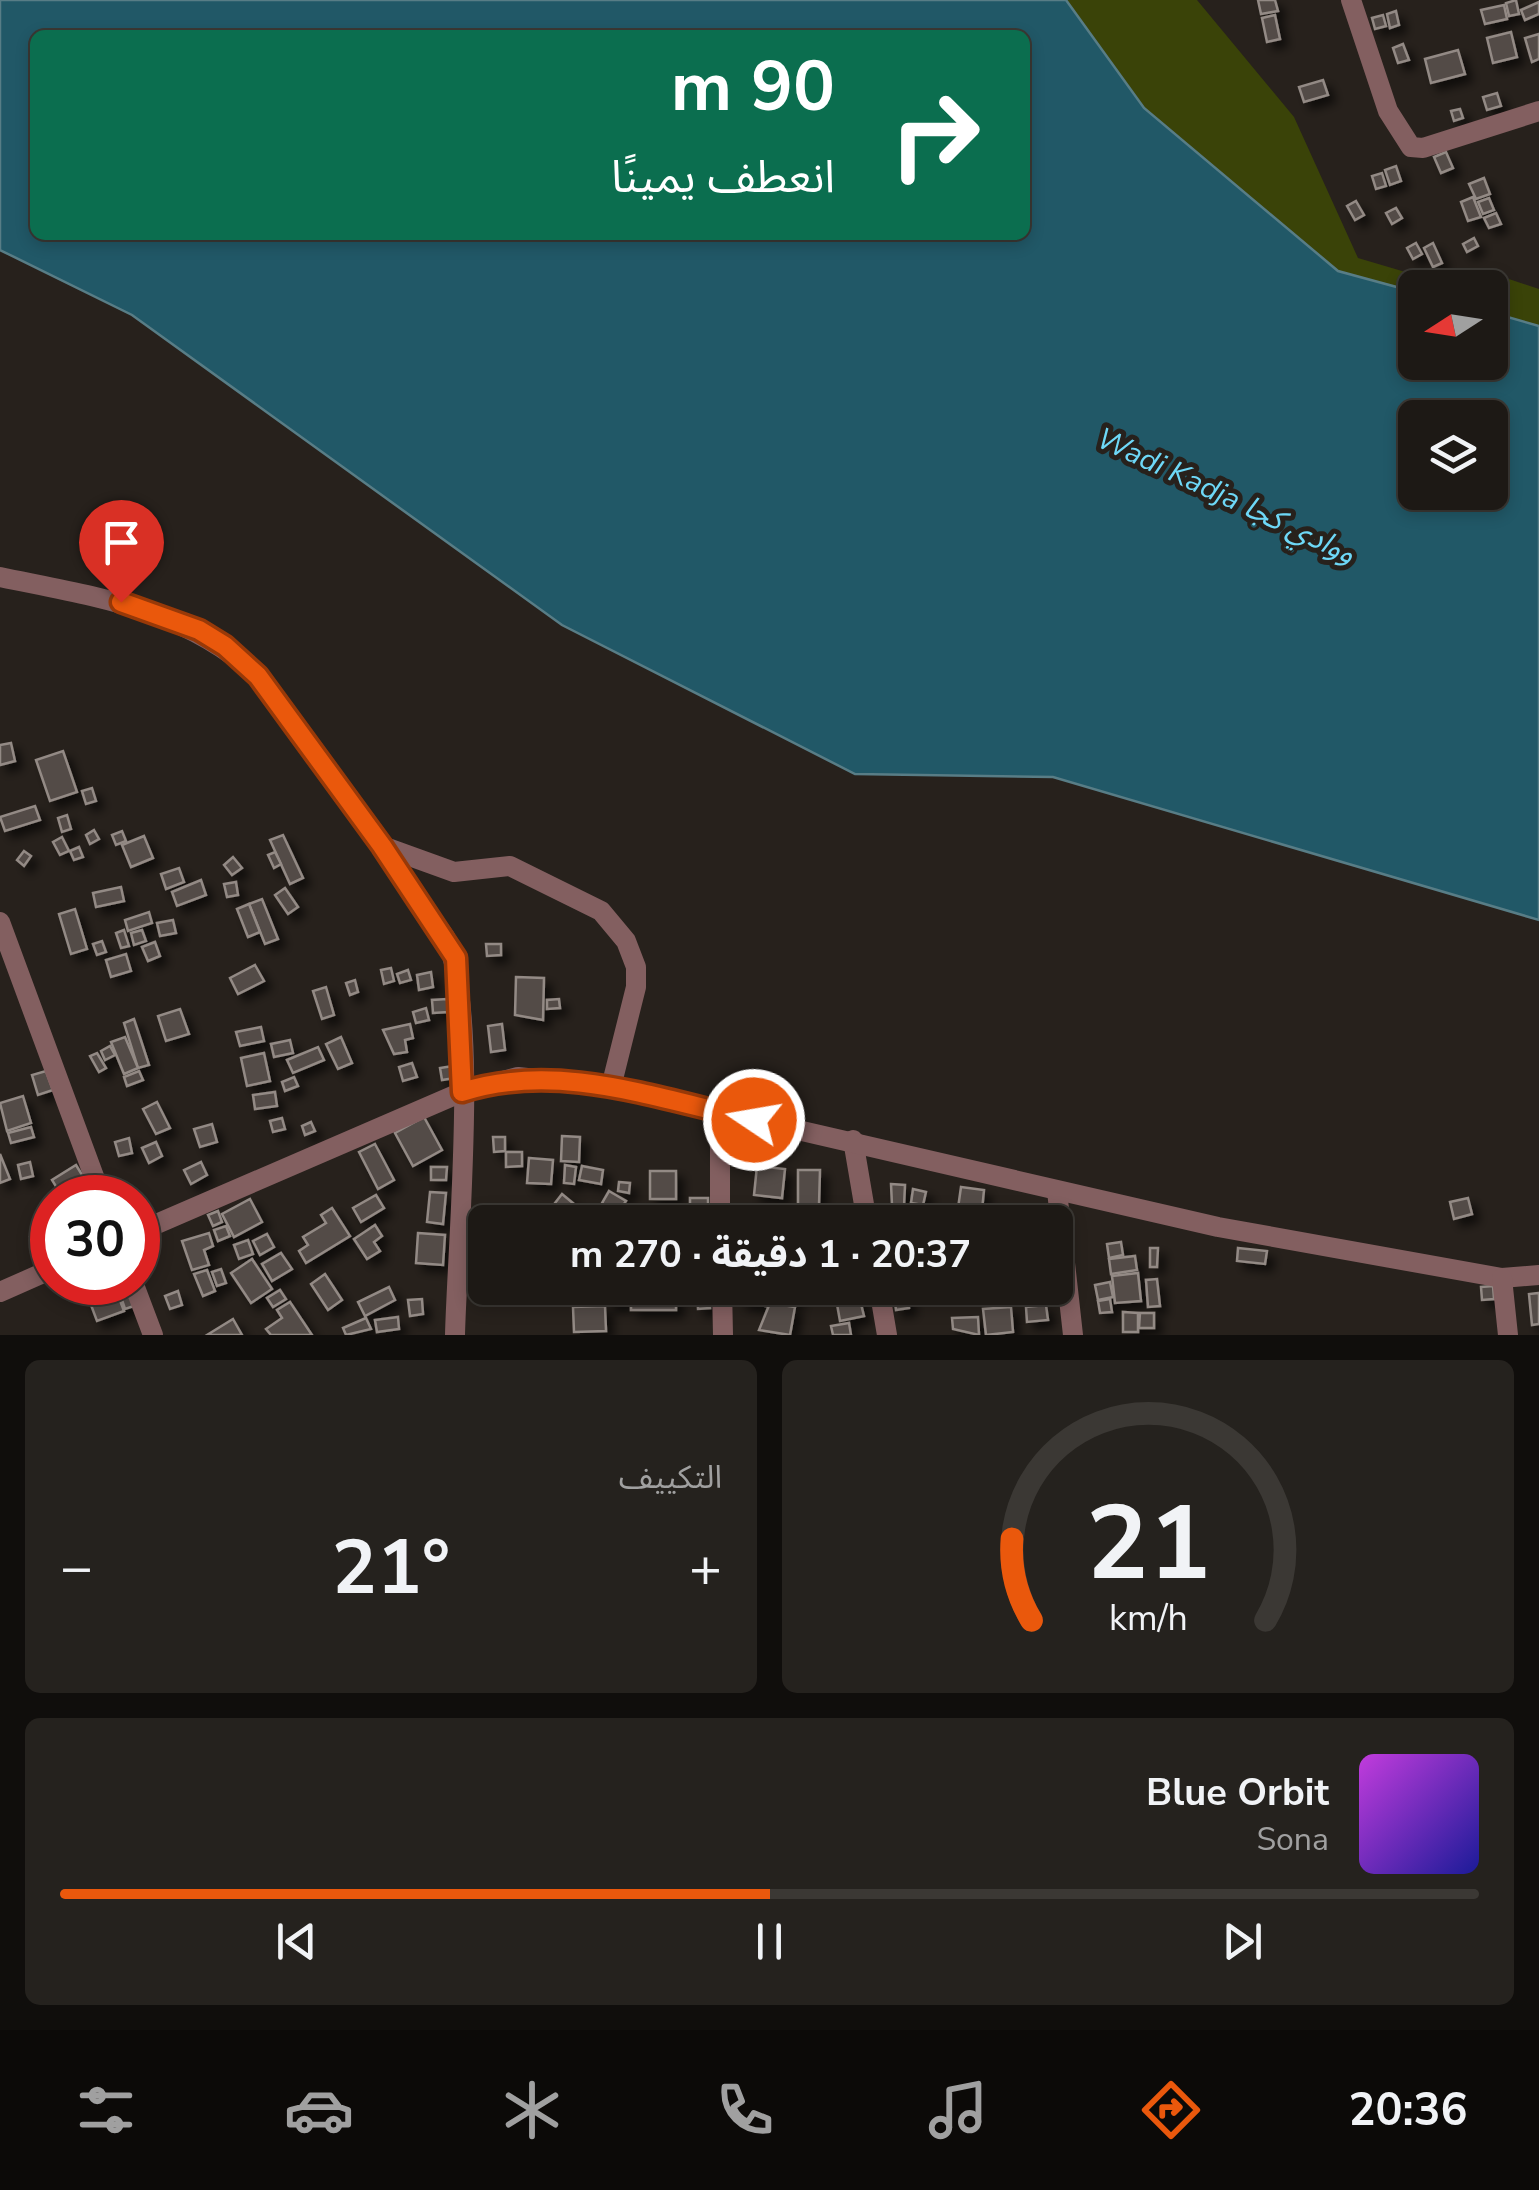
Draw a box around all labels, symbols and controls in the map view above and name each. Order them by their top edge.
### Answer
text: 90 m [671,39,835,135]
icon: right [870,70,1000,200]
text: انعطف يمينًا [611,147,835,208]
north arrow [1398,270,1508,380]
map controls [1398,270,1508,510]
button: layers [1398,400,1508,510]
water label: Wadi Kadja ووادي كجا [1089,418,1362,576]
pin [79,500,164,603]
icon: arrive [94,515,149,570]
position arrow [702,1068,806,1172]
speed limit sign: 30 [30,1175,160,1305]
text: 20:37 · 1 دقيقة · 270 m [570,1229,971,1280]
text: التكييف [619,1456,722,1499]
text: 21 [1086,1473,1210,1615]
text: 21° [332,1517,450,1619]
text: − [60,1530,93,1605]
text: + [689,1530,722,1605]
text: km/h [1109,1594,1187,1643]
text: Blue Orbit [1146,1767,1329,1818]
text: Sona [1256,1818,1329,1861]
icon: previous [269,1914,324,1969]
icon: pause [742,1914,797,1969]
icon: next [1215,1914,1270,1969]
icon: filters [71,2075,141,2145]
icon: car [284,2075,354,2145]
icon: climate [497,2075,567,2145]
icon: phone [710,2075,780,2145]
icon: music [923,2075,993,2145]
icon: directions [1136,2075,1206,2145]
text: 20:36 [1348,2080,1468,2141]

